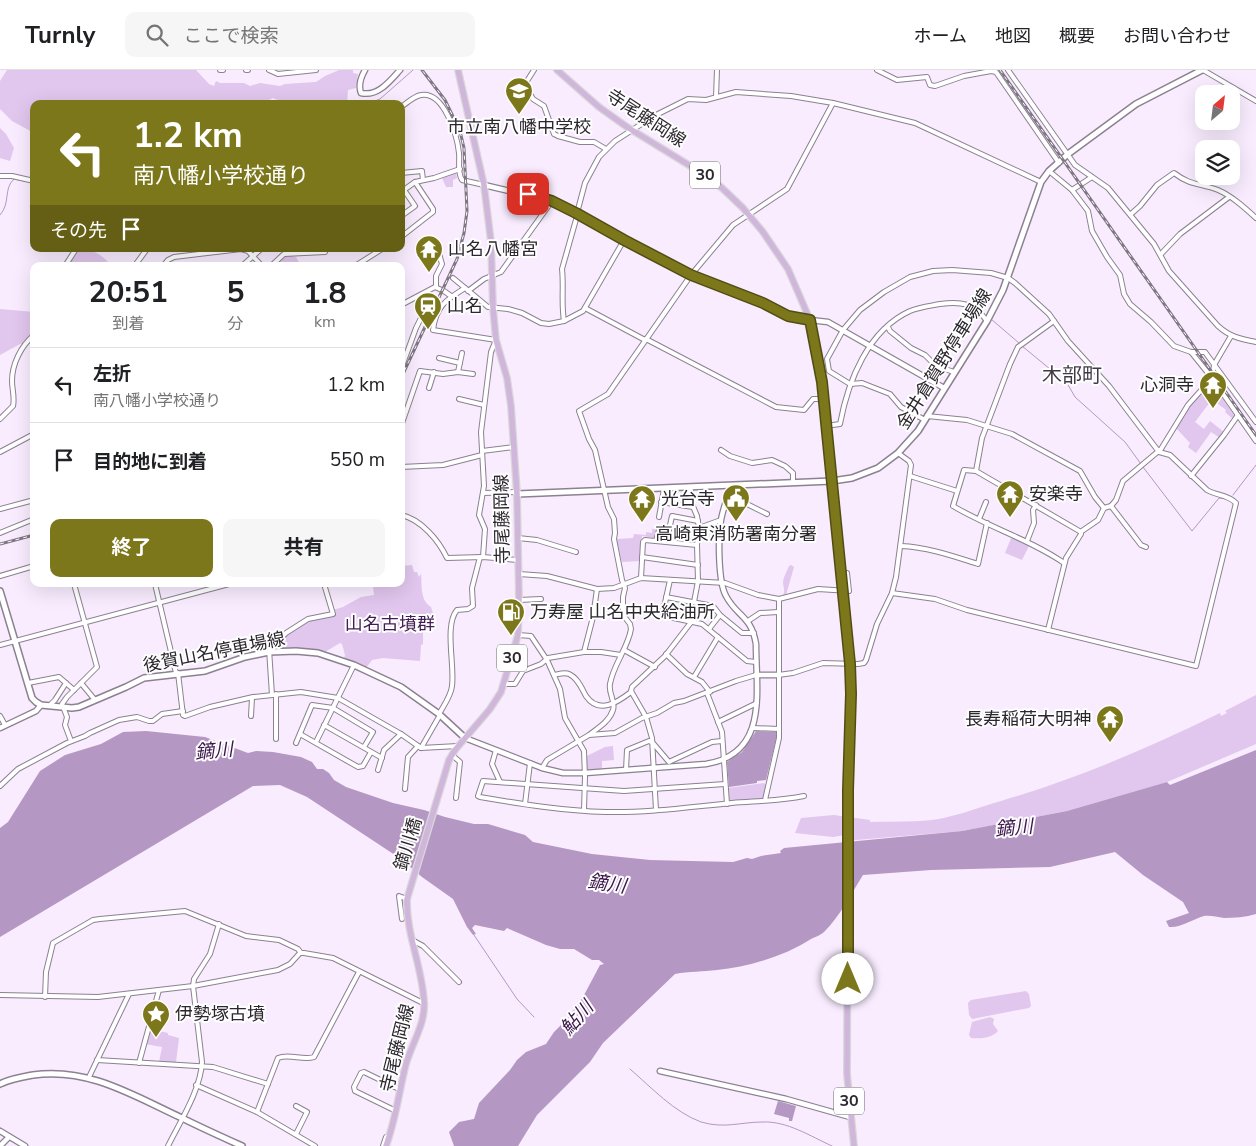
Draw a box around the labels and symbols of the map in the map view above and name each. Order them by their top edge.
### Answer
school or university icon: 市立南八幡中学校 [504,76,534,115]
street label: 寺尾藤岡線 [602,83,690,153]
north arrow [1195,85,1240,130]
place label: 市立南八幡中学校 [447,115,591,139]
road number: 30 [690,162,720,188]
pin [507,173,549,215]
temple icon: 山名八幡宮 [414,234,444,273]
place label: 山名八幡宮 [448,237,538,261]
street label: 金井倉賀野停車場線 [891,284,997,434]
station icon: 山名 [413,291,443,330]
place label: 山名 [447,294,483,318]
district label: 木部町 [1042,362,1102,389]
temple icon: 心洞寺 [1198,370,1228,409]
place label: 心洞寺 [1140,373,1194,397]
street label: 寺尾藤岡線 [489,474,515,564]
temple icon: 安楽寺 [995,479,1025,518]
place label: 安楽寺 [1029,482,1083,506]
public building icon: 高崎東消防署南分署 [721,483,751,522]
temple icon: 光台寺 [627,484,657,523]
place label: 光台寺 [661,487,715,511]
place label: 高崎東消防署南分署 [655,522,817,546]
fuel station icon: 万寿屋 山名中央給油所 [496,597,526,636]
place label: 万寿屋 山名中央給油所 [530,600,715,624]
park label: 山名古墳群 [345,612,435,636]
street label: 後賀山名停車場線 [141,626,287,678]
road number: 30 [497,644,527,672]
temple icon: 長寿稲荷大明神 [1095,704,1125,743]
place label: 長寿稲荷大明神 [965,707,1091,731]
water label: 鏑川 [194,736,236,766]
water label: 鏑川 [994,813,1036,843]
street label: 鏑川橋 [389,815,427,873]
water label: 鏑川 [586,868,630,900]
position arrow [821,952,873,1004]
water label: 鮎川 [555,994,601,1041]
place icon: 伊勢塚古墳 [141,999,171,1038]
street label: 寺尾藤岡線 [374,1001,420,1095]
place label: 伊勢塚古墳 [175,1002,265,1026]
road number: 30 [834,1088,864,1114]

